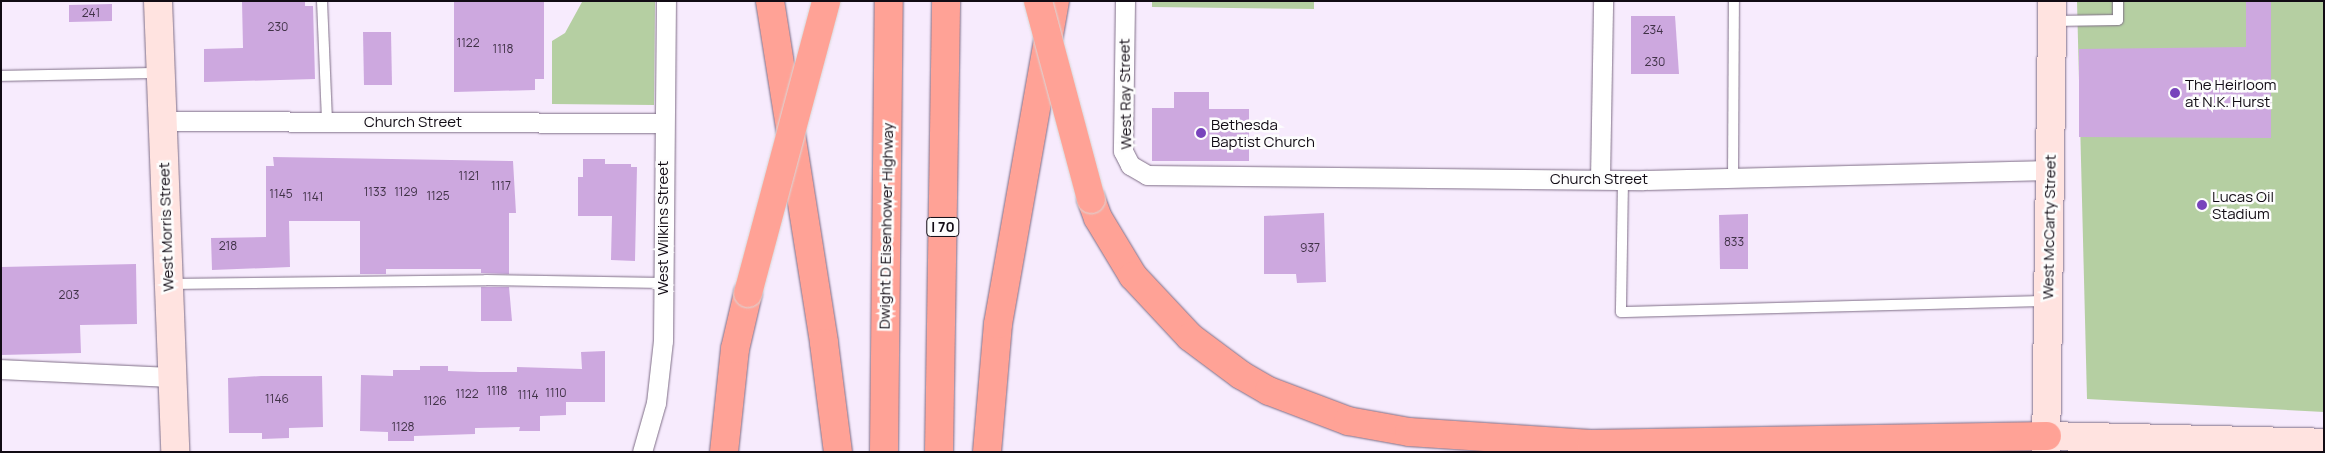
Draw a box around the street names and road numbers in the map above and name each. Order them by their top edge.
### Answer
street label: West Ray Street [1115,38,1135,150]
street label: Church Street [364,113,462,131]
street label: Dwight D Eisenhower Highway [875,123,897,329]
street label: West McCarty Street [2039,154,2059,300]
street label: West Wilkins Street [654,161,672,295]
street label: West Morris Street [155,162,177,292]
street label: Church Street [1550,170,1648,188]
road number: I 70 [926,216,960,238]

